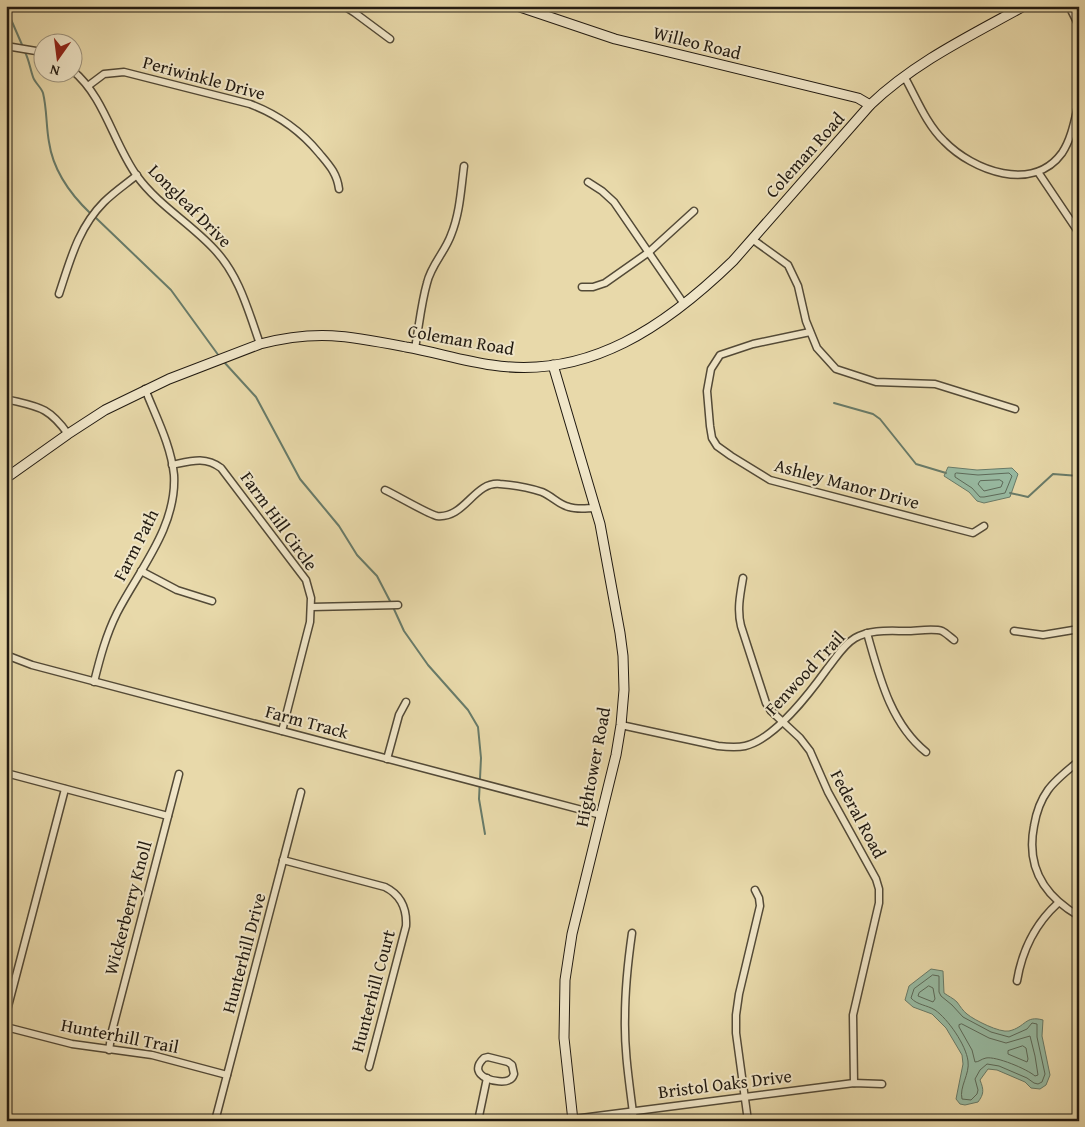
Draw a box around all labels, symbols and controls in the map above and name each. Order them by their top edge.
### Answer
street label: Willeo Road [650,19,744,67]
north arrow [32,32,82,82]
street label: Periwinkle Drive [140,48,268,107]
text: N [47,60,62,81]
street label: Coleman Road [759,105,851,204]
street label: Longleaf Drive [142,158,238,254]
street label: Coleman Road [406,317,517,362]
street label: Ashley Manor Drive [772,451,923,516]
street label: Farm Hill Circle [234,465,325,576]
street label: Farm Path [106,504,165,585]
street label: Fenwood Trail [758,624,851,721]
street label: Farm Track [262,697,353,746]
street label: Hightower Road [568,704,617,829]
street label: Federal Road [824,765,893,863]
street label: Wickerberry Knoll [97,838,158,978]
street label: Hunterhill Drive [214,890,273,1016]
street label: Hunterhill Court [343,926,402,1055]
street label: Hunterhill Trail [59,1011,181,1060]
street label: Bristol Oaks Drive [657,1062,793,1105]

